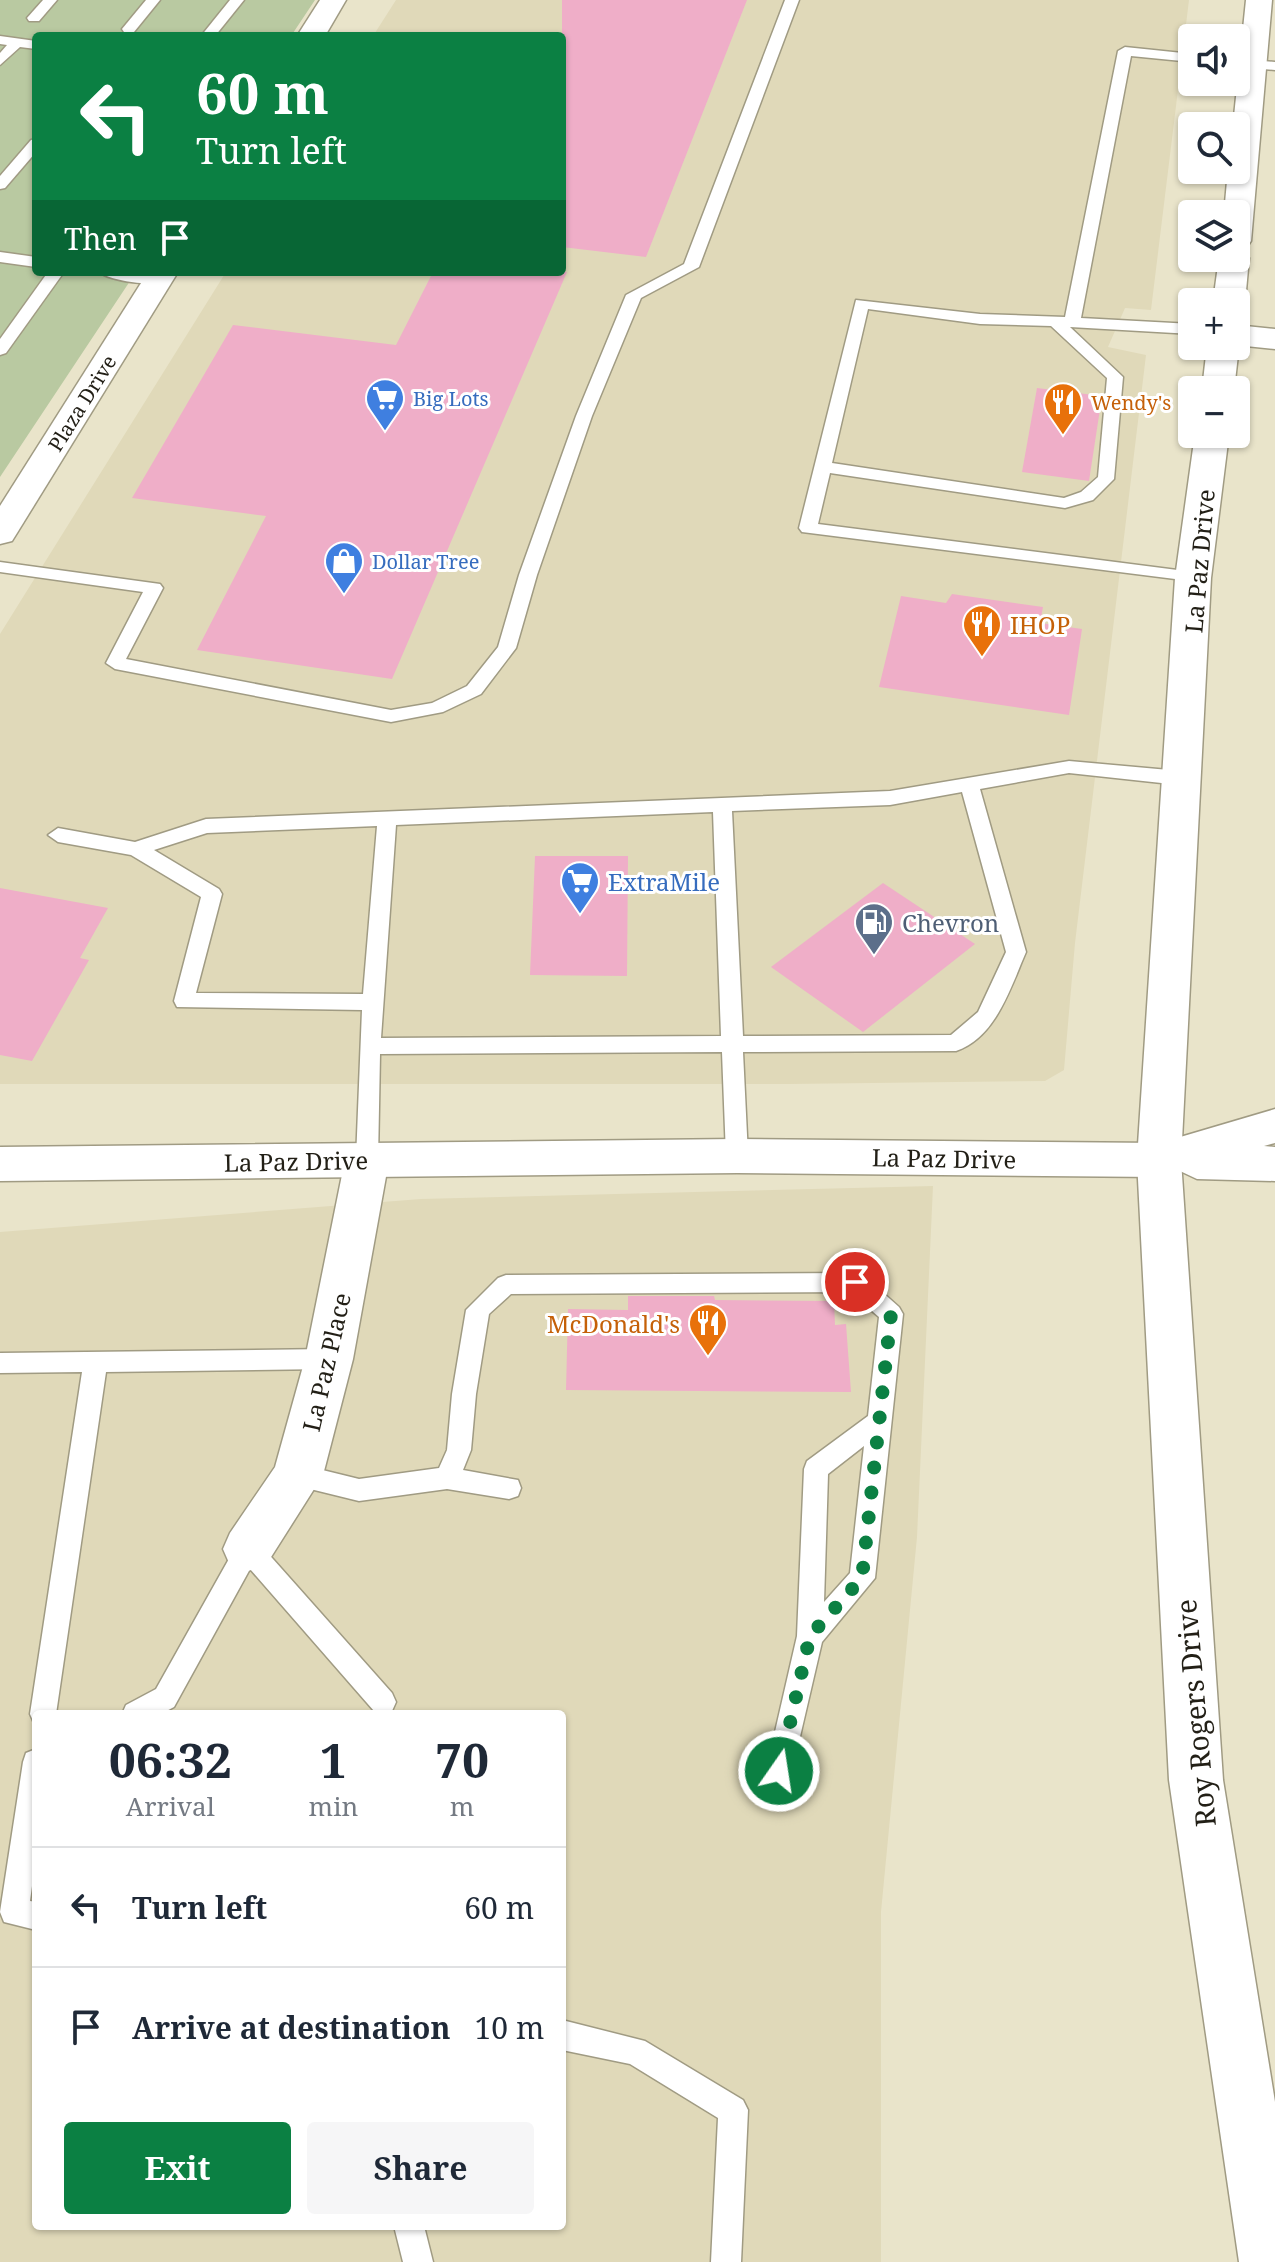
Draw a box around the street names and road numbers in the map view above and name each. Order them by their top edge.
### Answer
street label: Plaza Drive [42,350,122,456]
street label: La Paz Drive [1176,488,1222,634]
street label: La Paz Drive [872,1140,1016,1176]
street label: La Paz Drive [224,1143,368,1179]
street label: La Paz Place [294,1289,358,1435]
street label: Roy Rogers Drive [1166,1598,1224,1828]

